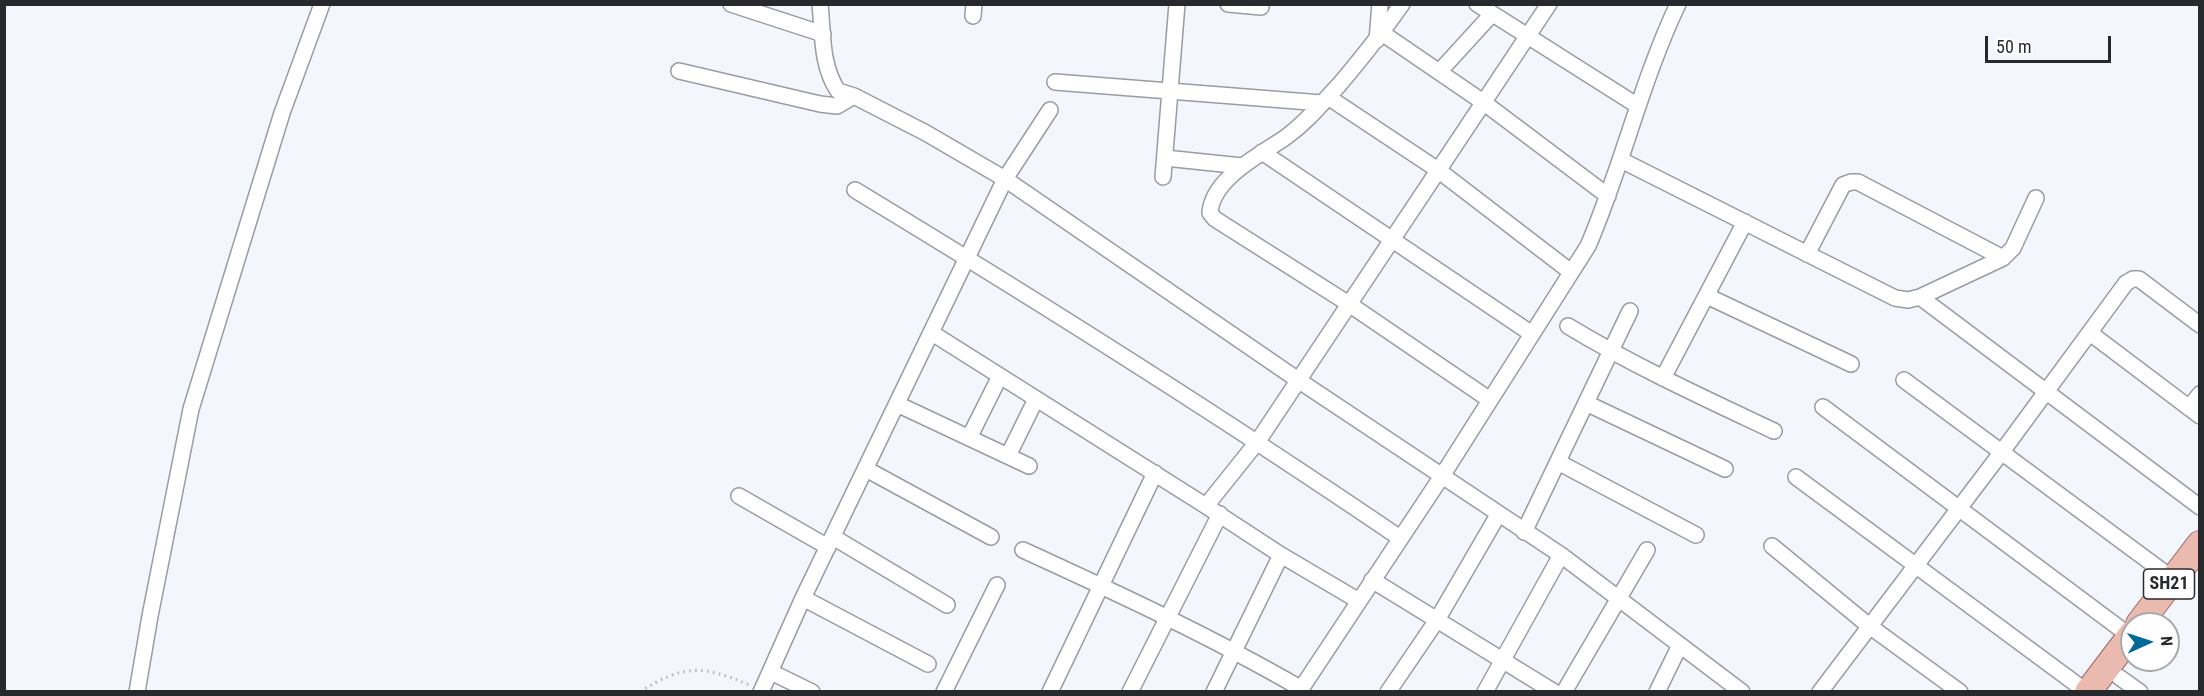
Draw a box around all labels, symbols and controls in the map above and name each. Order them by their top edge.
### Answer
scale bar [1988,24,2114,62]
text: 50 m [1996,36,2031,57]
road number: SH21 [2144,569,2194,599]
north arrow [2120,612,2180,672]
text: N [2157,636,2176,647]

